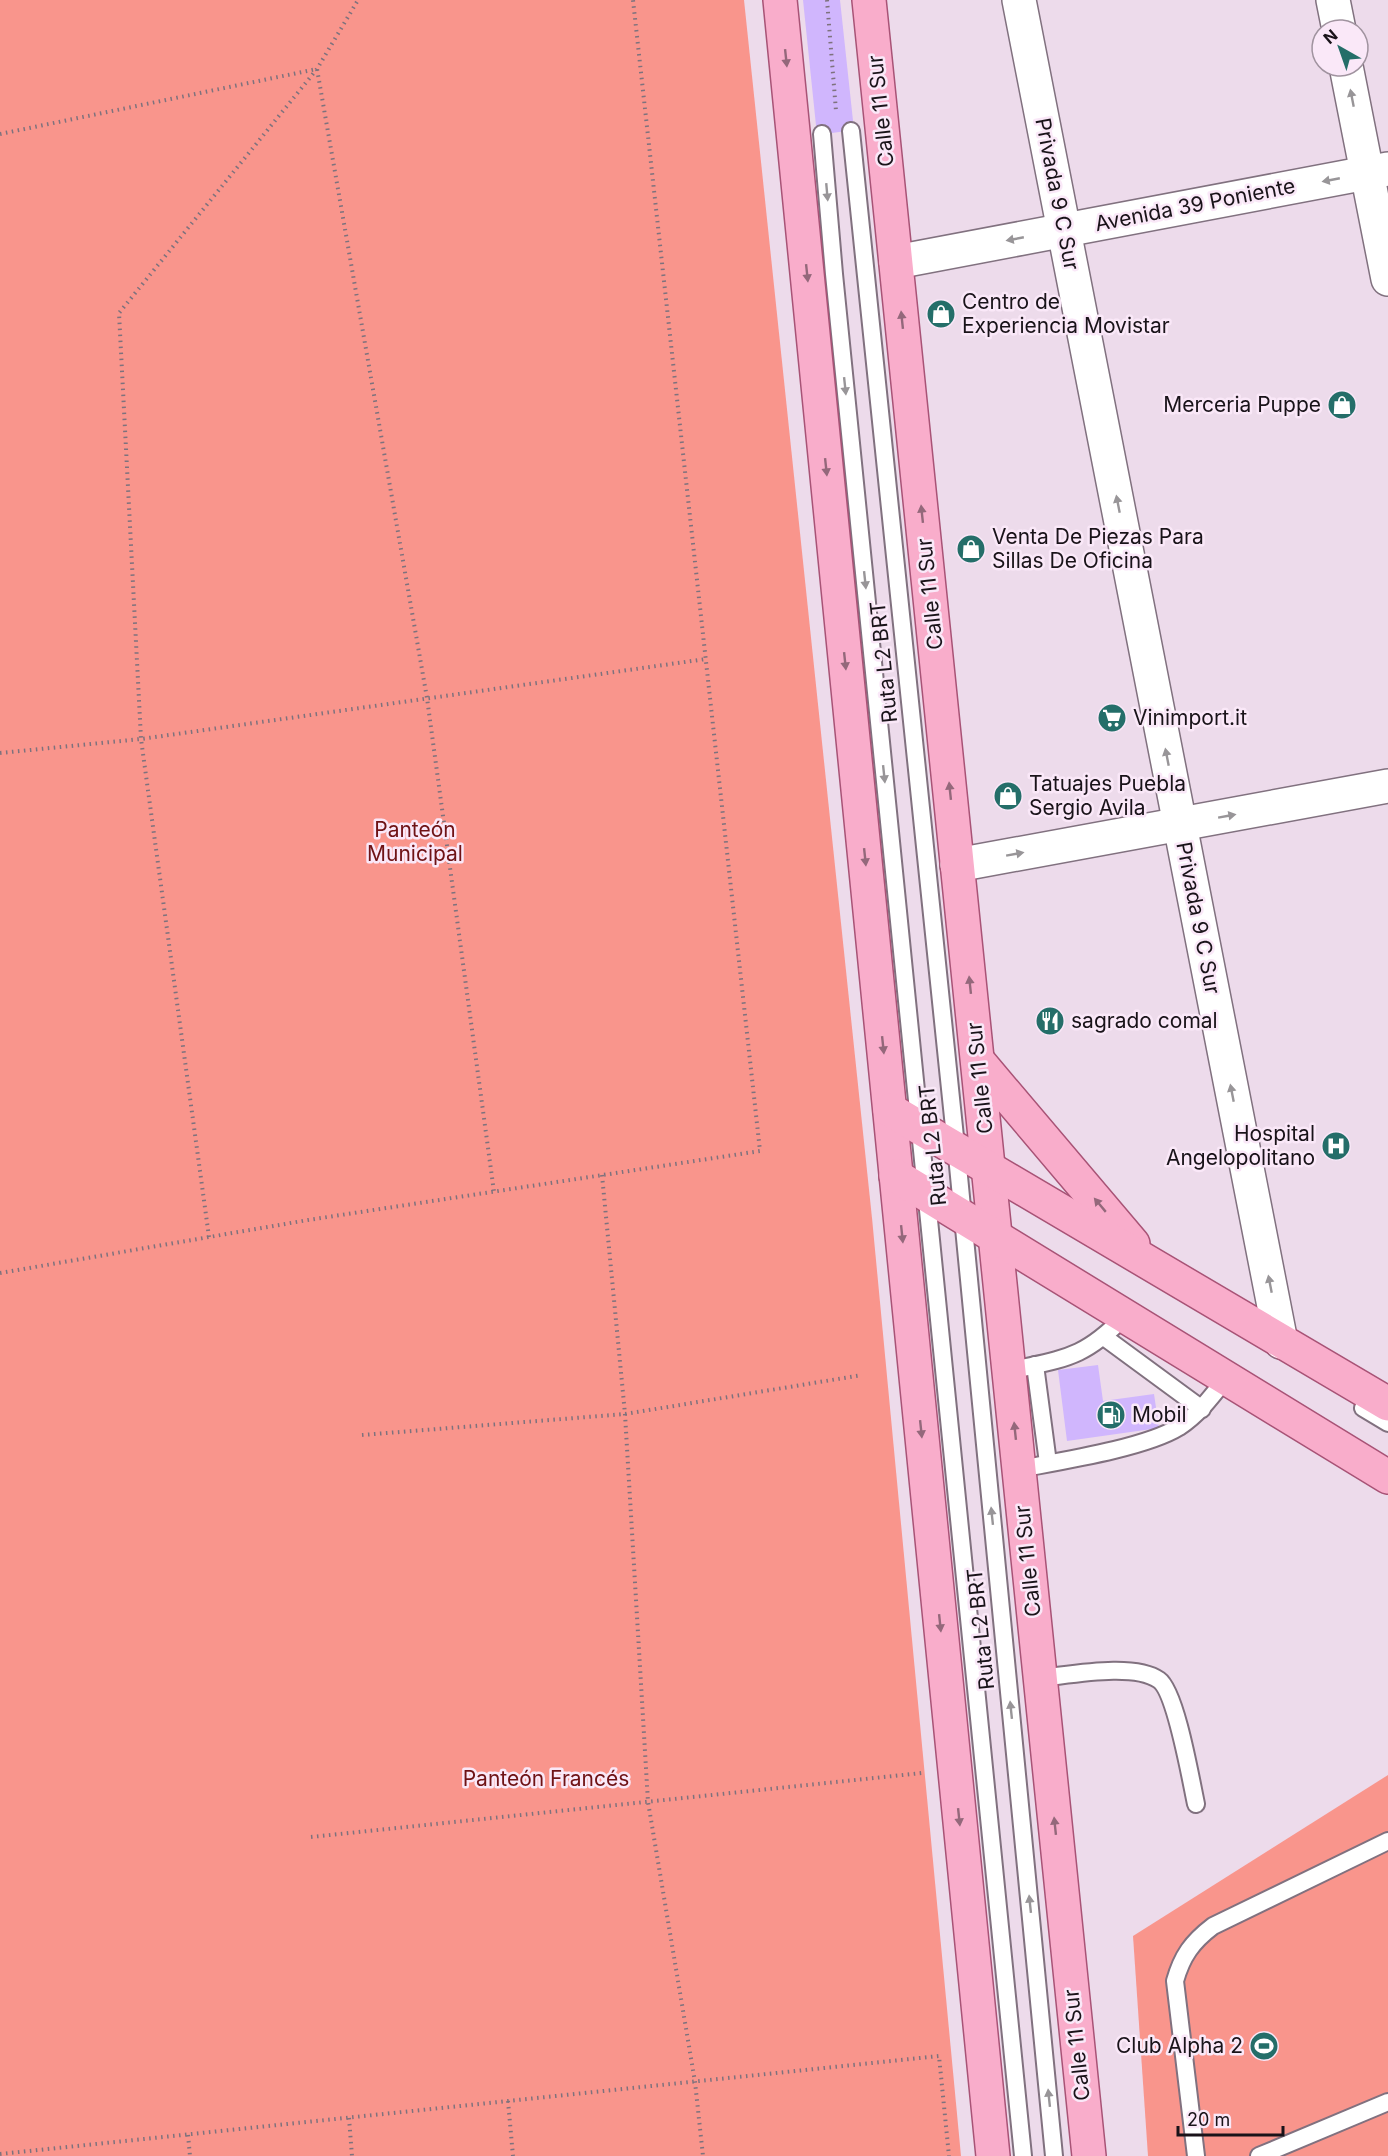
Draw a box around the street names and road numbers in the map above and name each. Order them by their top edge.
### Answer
street label: Calle 11 Sur [862,54,899,168]
street label: Privada 9 C Sur [1030,116,1085,272]
street label: Avenida 39 Poniente [1093,173,1297,236]
street label: Calle 11 Sur [911,537,948,651]
street label: Ruta L2 BRT [865,600,902,724]
street label: Privada 9 C Sur [1171,840,1226,996]
street label: Calle 11 Sur [961,1021,998,1135]
street label: Ruta L2 BRT [914,1083,951,1207]
street label: Calle 11 Sur [1009,1504,1046,1618]
street label: Ruta L2 BRT [962,1567,999,1691]
street label: Calle 11 Sur [1058,1988,1095,2102]

